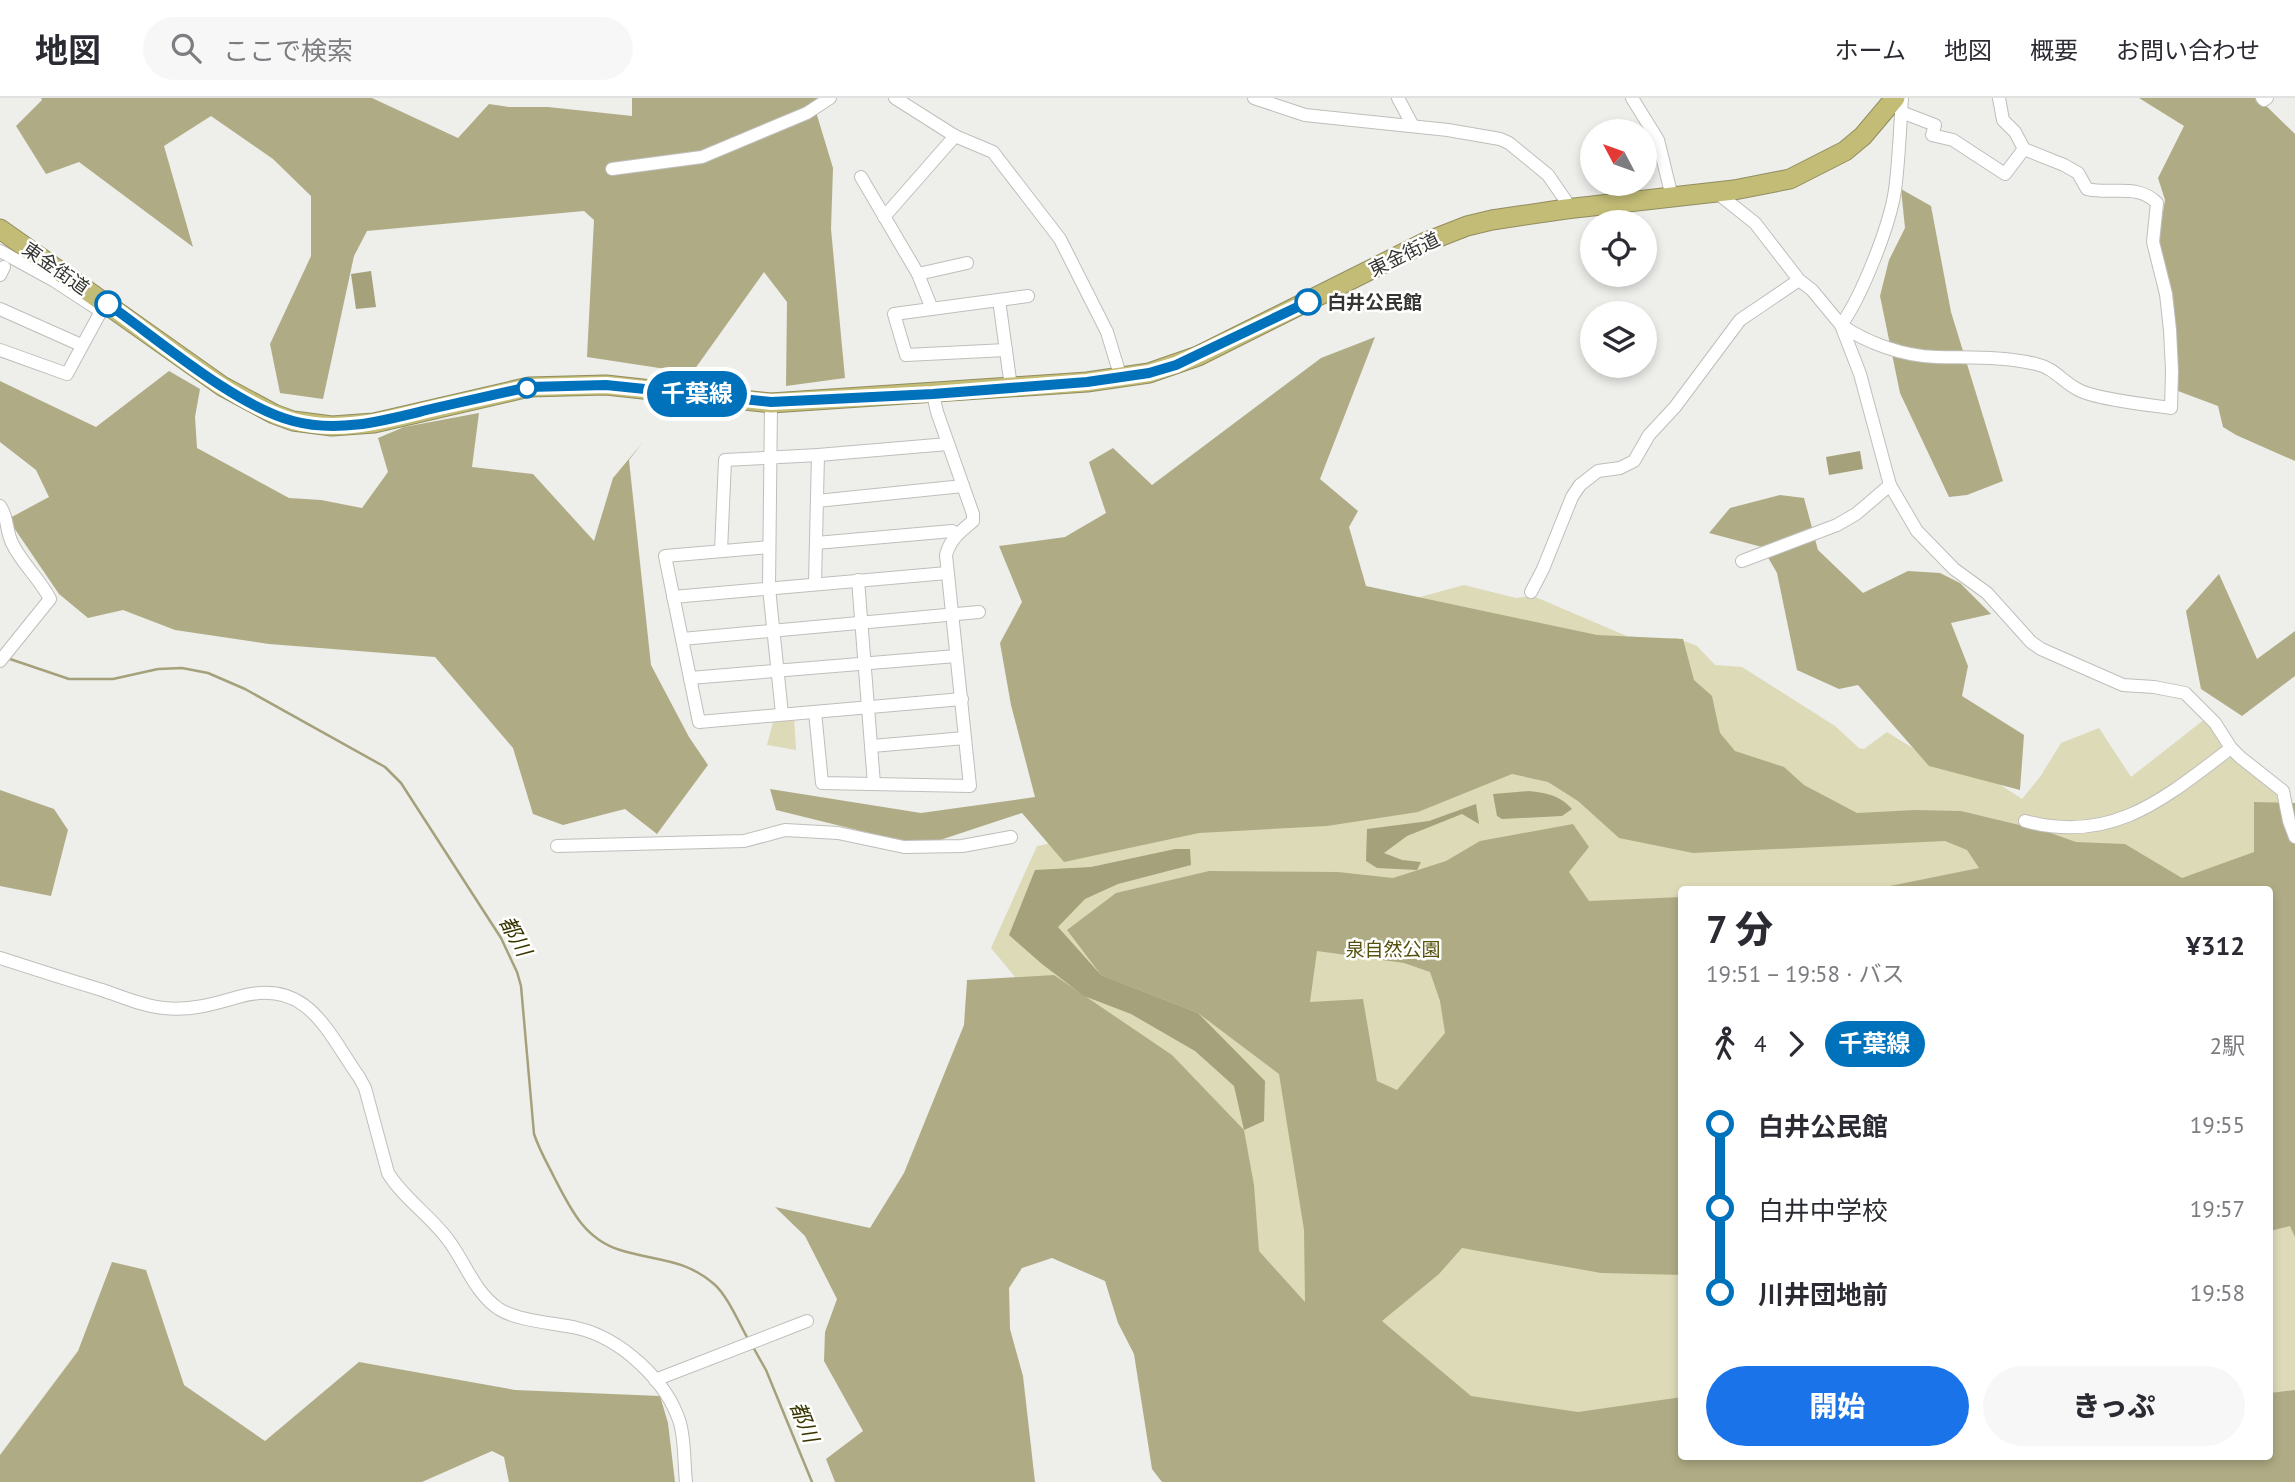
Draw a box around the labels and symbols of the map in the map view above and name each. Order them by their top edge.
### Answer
north arrow [1580,119,1657,196]
street label: 東金街道 [1365,227,1443,281]
street label: 東金街道 [18,236,94,300]
marker: 白井公民館 [1295,289,1321,315]
place label: 白井公民館 [1327,290,1422,314]
unlabelled marker [95,291,121,317]
line badge: 千葉線 [657,371,737,417]
unlabelled marker [517,378,537,398]
water label: 都川 [493,911,538,962]
park label: 泉自然公園 [1345,937,1441,961]
water label: 都川 [784,1397,826,1448]

